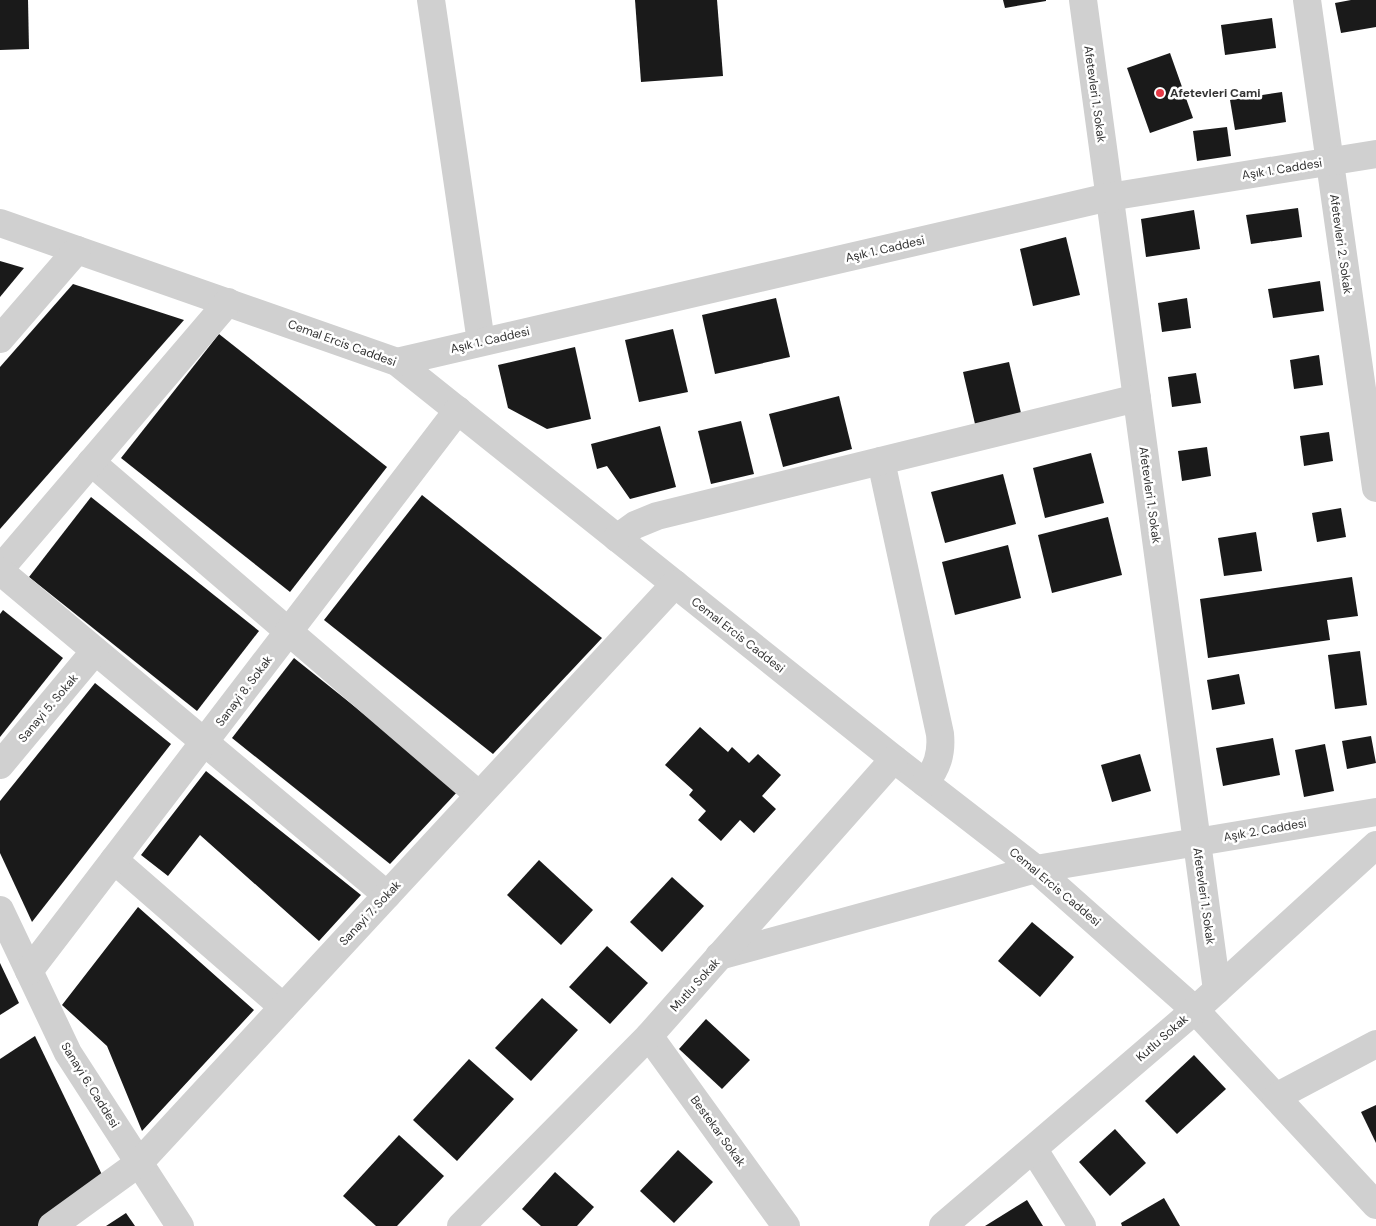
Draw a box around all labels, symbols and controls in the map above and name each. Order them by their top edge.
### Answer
street label: Afetevleri 1. Sokak [1080,45,1110,143]
place label: Afetevleri Cami [1170,85,1261,101]
marker: Afetevleri Cami [1154,87,1166,99]
street label: Aşık 1. Caddesi [1241,155,1323,183]
street label: Afetevleri 2. Sokak [1326,193,1356,295]
street label: Aşık 1. Caddesi [844,232,926,266]
street label: Cemal Ercis Caddesi [286,316,399,370]
street label: Aşık 1. Caddesi [449,323,531,357]
street label: Afetevleri 1. Sokak [1135,446,1165,544]
street label: Cemal Ercis Caddesi [688,593,788,677]
street label: Sanayi 8. Sokak [212,652,276,730]
street label: Sanayi 5. Sokak [15,670,81,746]
street label: Aşık 2. Caddesi [1222,815,1308,845]
street label: Cemal Ercis Caddesi [1006,844,1104,930]
street label: Afetevleri 1. Sokak [1189,847,1219,945]
street label: Sanayi 7. Sokak [336,877,404,949]
street label: Mutlu Sokak [667,955,723,1015]
street label: Kutlu Sokak [1133,1011,1191,1065]
street label: Sanayi 6. Caddesi [57,1039,123,1131]
street label: Bestekar Sokak [687,1092,749,1170]

